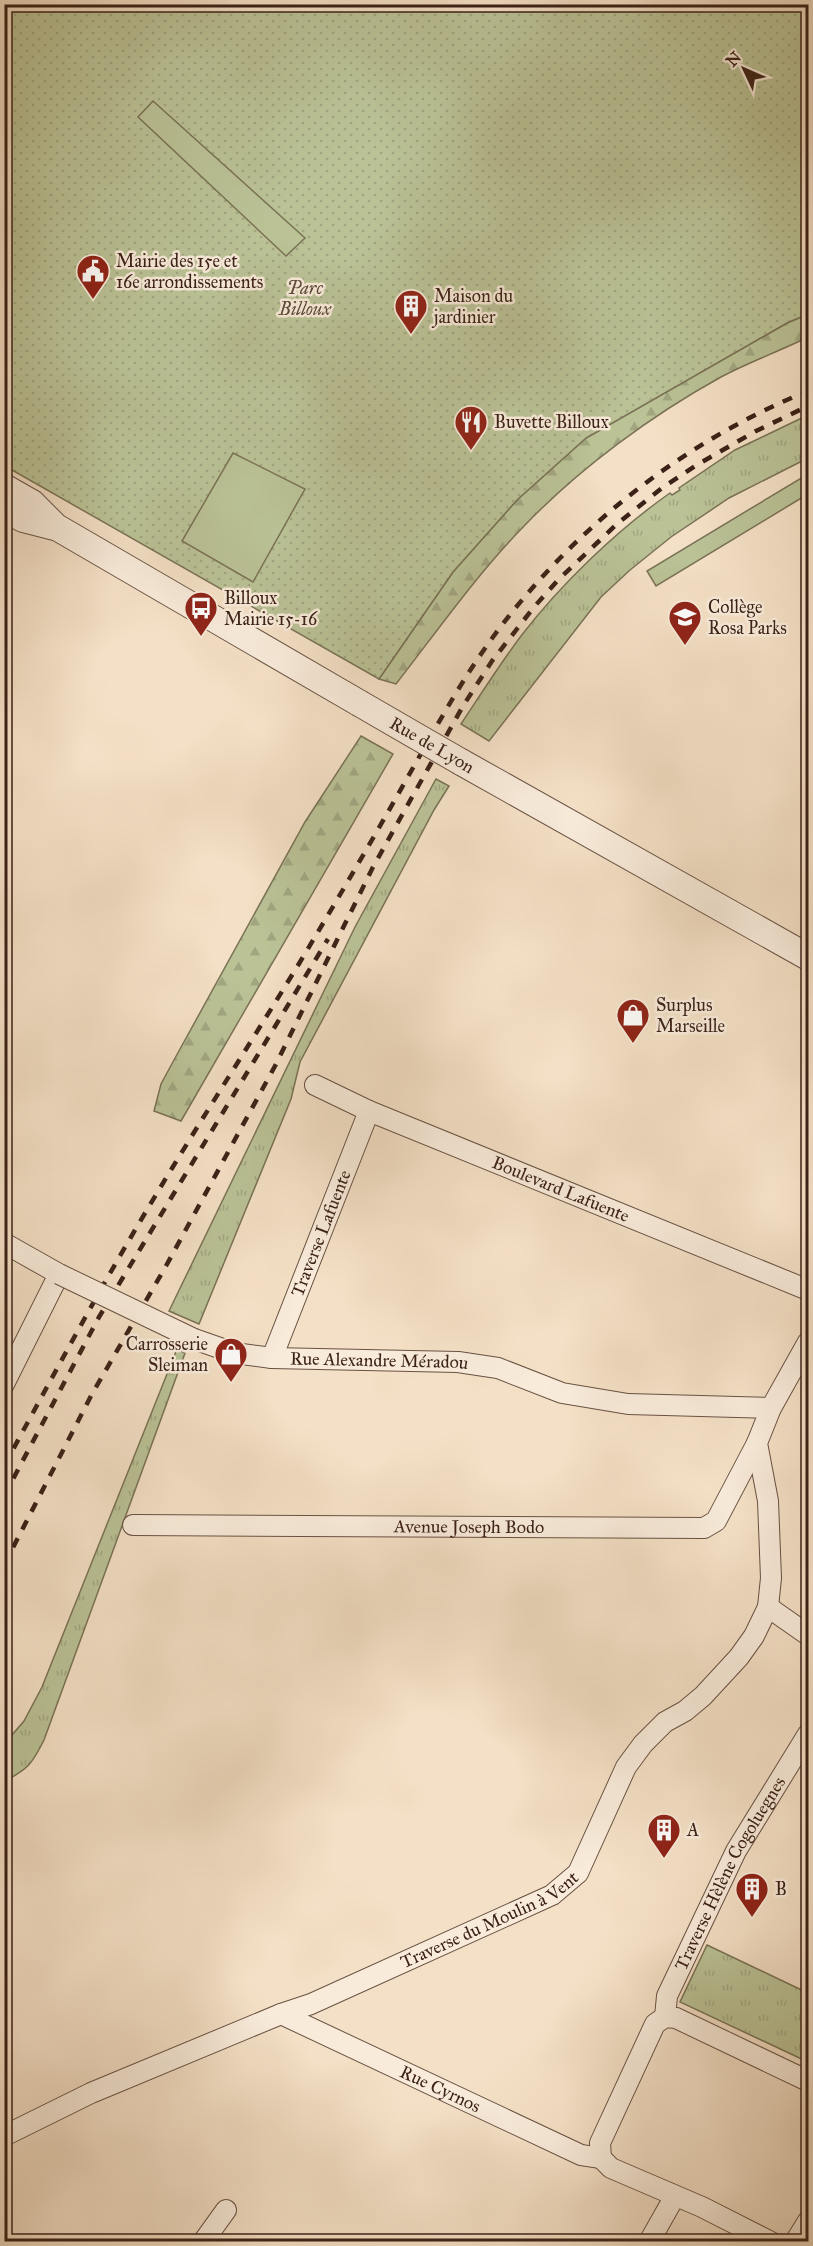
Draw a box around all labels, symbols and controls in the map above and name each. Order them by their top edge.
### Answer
north arrow [714,39,774,99]
text: N [722,47,745,70]
place label: Mairie des 15e et 16e arrondissements [116,250,263,293]
public building icon: Mairie des 15e et 16e arrondissements [75,253,111,300]
park label: Parc Billoux [278,277,332,320]
place label: Maison du jardinier [431,285,514,328]
building icon: Maison du jardinier [393,288,429,335]
restaurant icon: Buvette Billoux [453,404,489,451]
place label: Buvette Billoux [494,411,609,433]
place label: Billoux Mairie 15-16 [224,587,318,630]
bus stop icon: Billoux Mairie 15-16 [183,590,219,637]
place label: Collège Rosa Parks [708,596,787,639]
school or university icon: Collège Rosa Parks [667,599,703,646]
street label: Rue de Lyon [386,712,479,778]
place label: Surplus Marseille [656,994,725,1037]
shop icon: Surplus Marseille [615,997,651,1044]
street label: Boulevard Lafuente [489,1151,633,1227]
street label: Traverse Lafuente [286,1167,356,1300]
place label: Carrosserie Sleiman [126,1333,208,1376]
shop icon: Carrosserie Sleiman [213,1336,249,1383]
street label: Rue Alexandre Méradou [290,1347,470,1374]
street label: Avenue Joseph Bodo [393,1515,544,1539]
street label: Traverse Hèlène Cogoluegnes [670,1772,790,1974]
building icon: A [646,1812,682,1859]
place label: A [686,1819,699,1841]
street label: Traverse du Moulin à Vent [397,1866,583,1973]
building icon: B [734,1871,770,1918]
place label: B [775,1878,787,1900]
street label: Rue Cyrnos [396,2061,484,2117]

